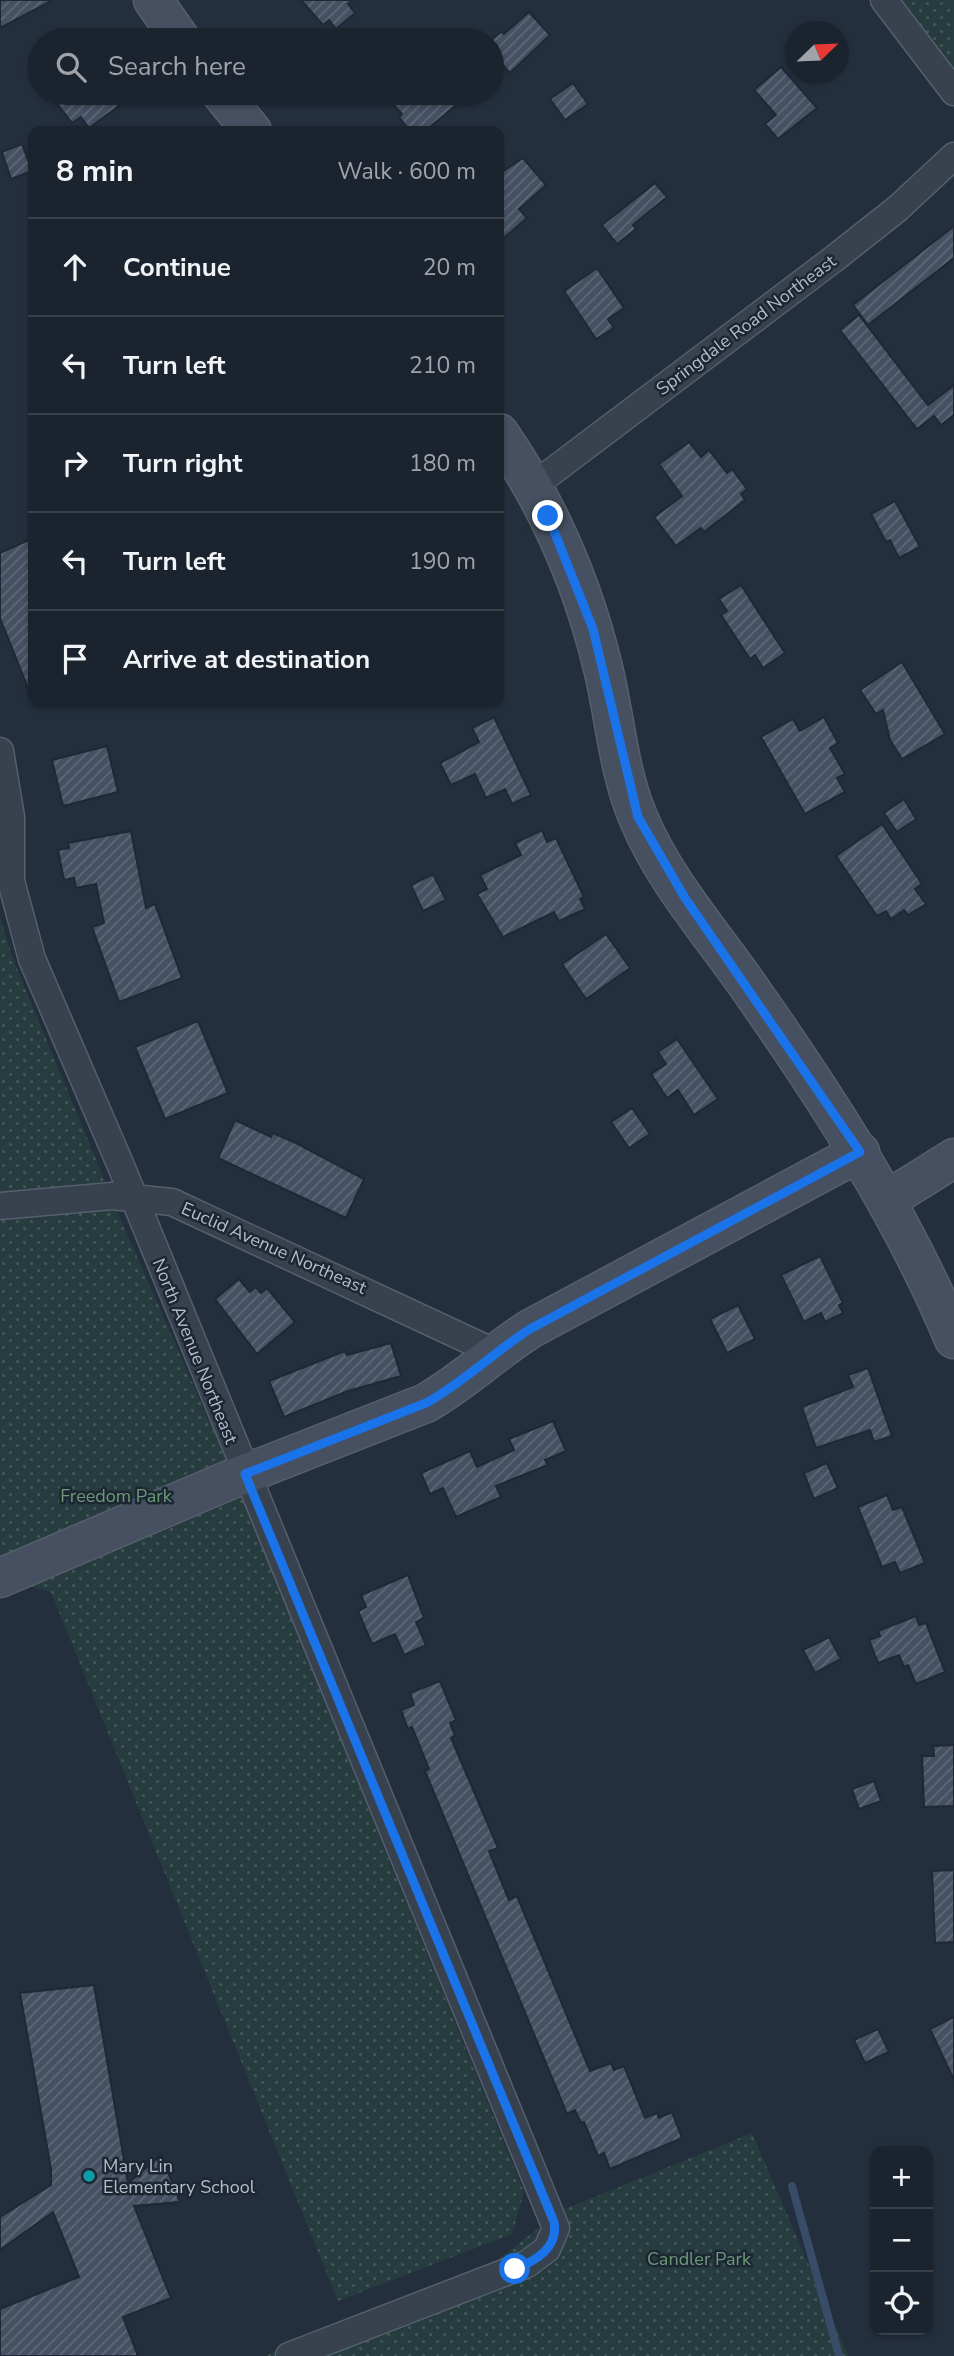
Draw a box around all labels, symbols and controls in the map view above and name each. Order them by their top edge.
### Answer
north arrow [786,21,849,84]
search box [28,28,504,105]
icon: search [52,48,90,86]
text: Search here [108,49,246,84]
text: 8 min [56,151,134,192]
text: Walk · 600 m [337,156,476,187]
icon: ahead [56,248,94,286]
street label: Springdale Road Northeast [651,249,842,401]
text: Continue [123,250,231,285]
text: 20 m [423,252,476,283]
icon: left [56,346,94,384]
text: Turn left [123,348,226,383]
text: 210 m [409,350,476,381]
icon: right [56,444,94,482]
text: Turn right [123,446,242,481]
text: 180 m [409,448,476,479]
route end [532,500,563,531]
icon: left [56,542,94,580]
text: Turn left [123,544,226,579]
text: 190 m [409,546,476,577]
icon: arrive [56,640,94,678]
text: Arrive at destination [123,642,370,677]
street label: Euclid Avenue Northeast [178,1196,371,1300]
street label: North Avenue Northeast [147,1255,243,1448]
park label: Freedom Park [60,1484,173,1508]
map controls [870,2146,933,2335]
button: + [870,2146,933,2209]
place label: Mary Lin Elementary School [103,2154,256,2199]
marker: Mary Lin Elementary School [81,2168,97,2184]
button: − [870,2209,933,2272]
park label: Candler Park [647,2247,752,2271]
route start [499,2253,530,2284]
button: locate [870,2272,933,2335]

